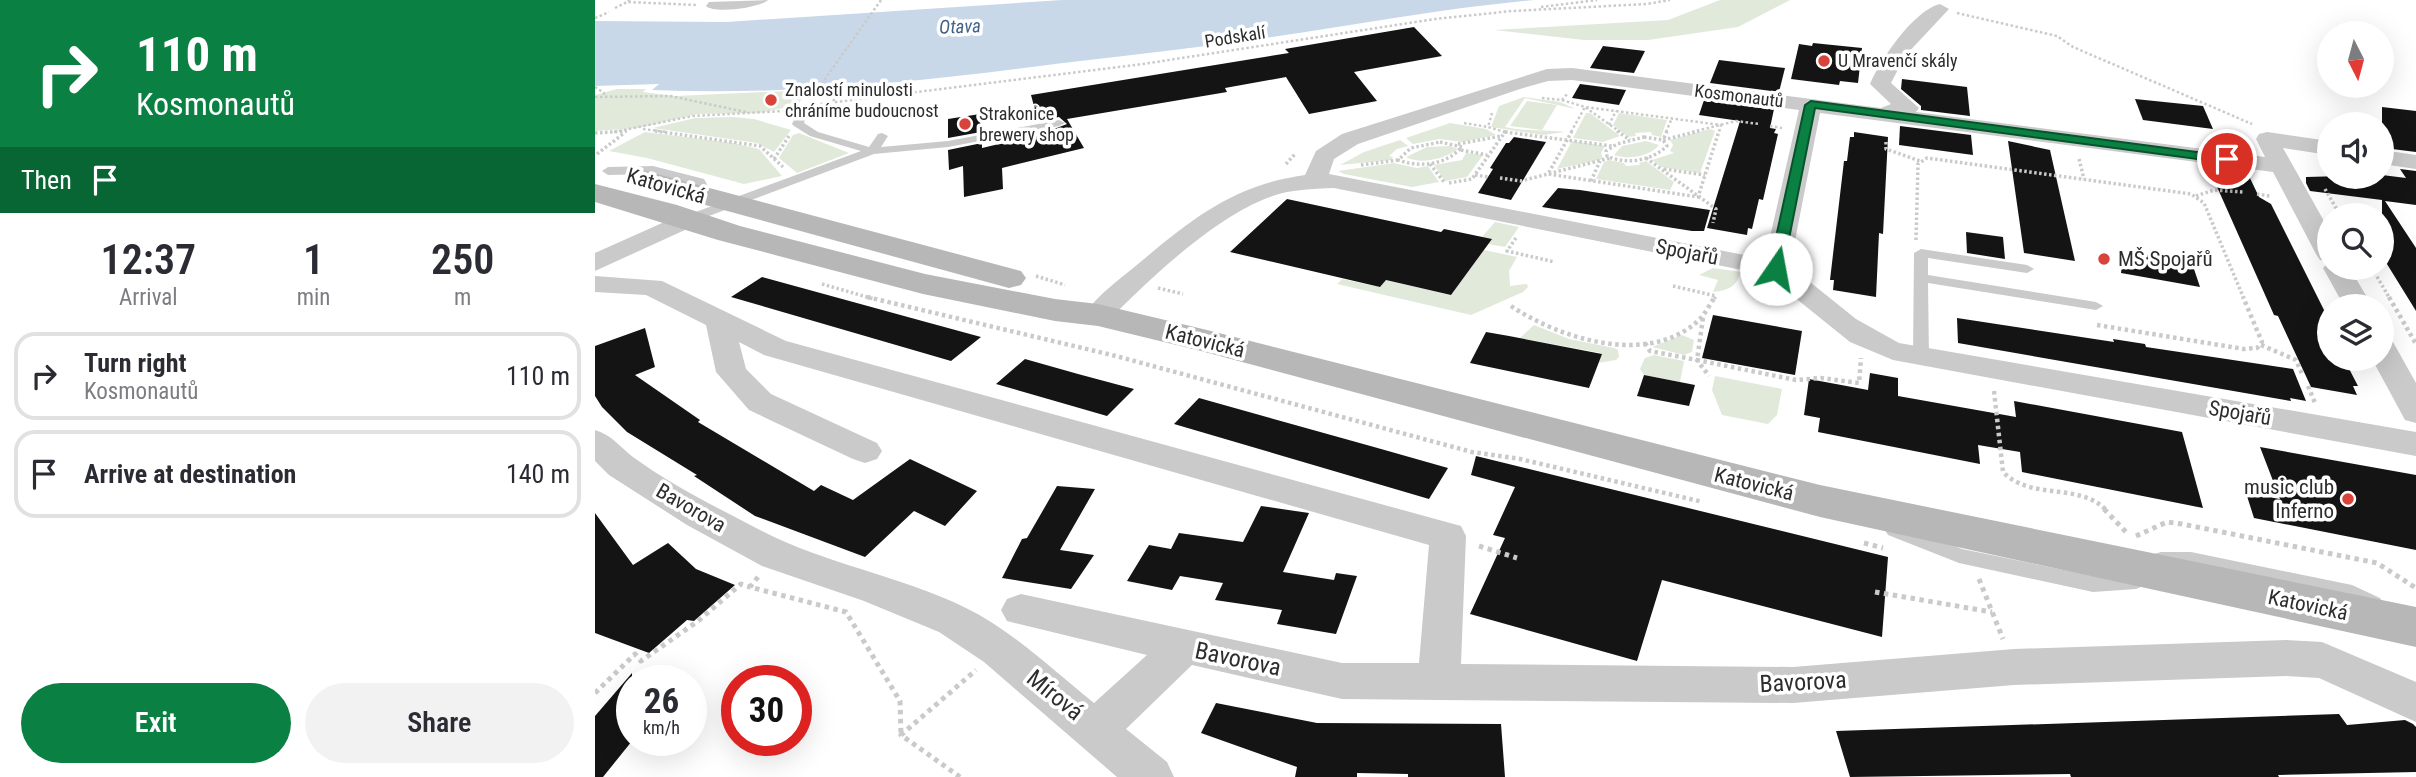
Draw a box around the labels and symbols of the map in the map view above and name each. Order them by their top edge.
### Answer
water label: Otava [939,14,981,39]
street label: Podskalí [1203,21,1268,52]
north arrow [2317,21,2394,98]
place label: U Mravenčí skály [1838,50,1958,71]
marker: U Mravenčí skály [1816,53,1832,69]
place label: Znalostí minulosti chráníme budoucnost [785,79,939,121]
street label: Kosmonautů [1693,80,1785,111]
marker: Znalostí minulosti chráníme budoucnost [763,92,779,108]
place label: Strakonice brewery shop [979,103,1074,145]
marker: Strakonice brewery shop [957,116,973,132]
pin [2197,129,2257,189]
street label: Katovická [624,163,708,209]
position arrow [1739,232,1813,306]
street label: Spojařů [1654,234,1720,270]
place label: MŠ Spojařů [2118,247,2213,271]
marker: MŠ Spojařů [2096,251,2112,267]
street label: Katovická [1163,320,1247,362]
street label: Spojařů [2207,396,2273,430]
street label: Katovická [1712,463,1796,505]
place label: music club Inferno [2244,475,2334,523]
street label: Bavorova [652,479,730,537]
marker: music club Inferno [2340,491,2356,507]
street label: Katovická [2266,585,2350,625]
street label: Bavorova [1192,636,1284,682]
street label: Mírová [1021,664,1089,726]
speed limit sign: 30 [721,665,812,756]
street label: Bavorova [1759,666,1847,698]

